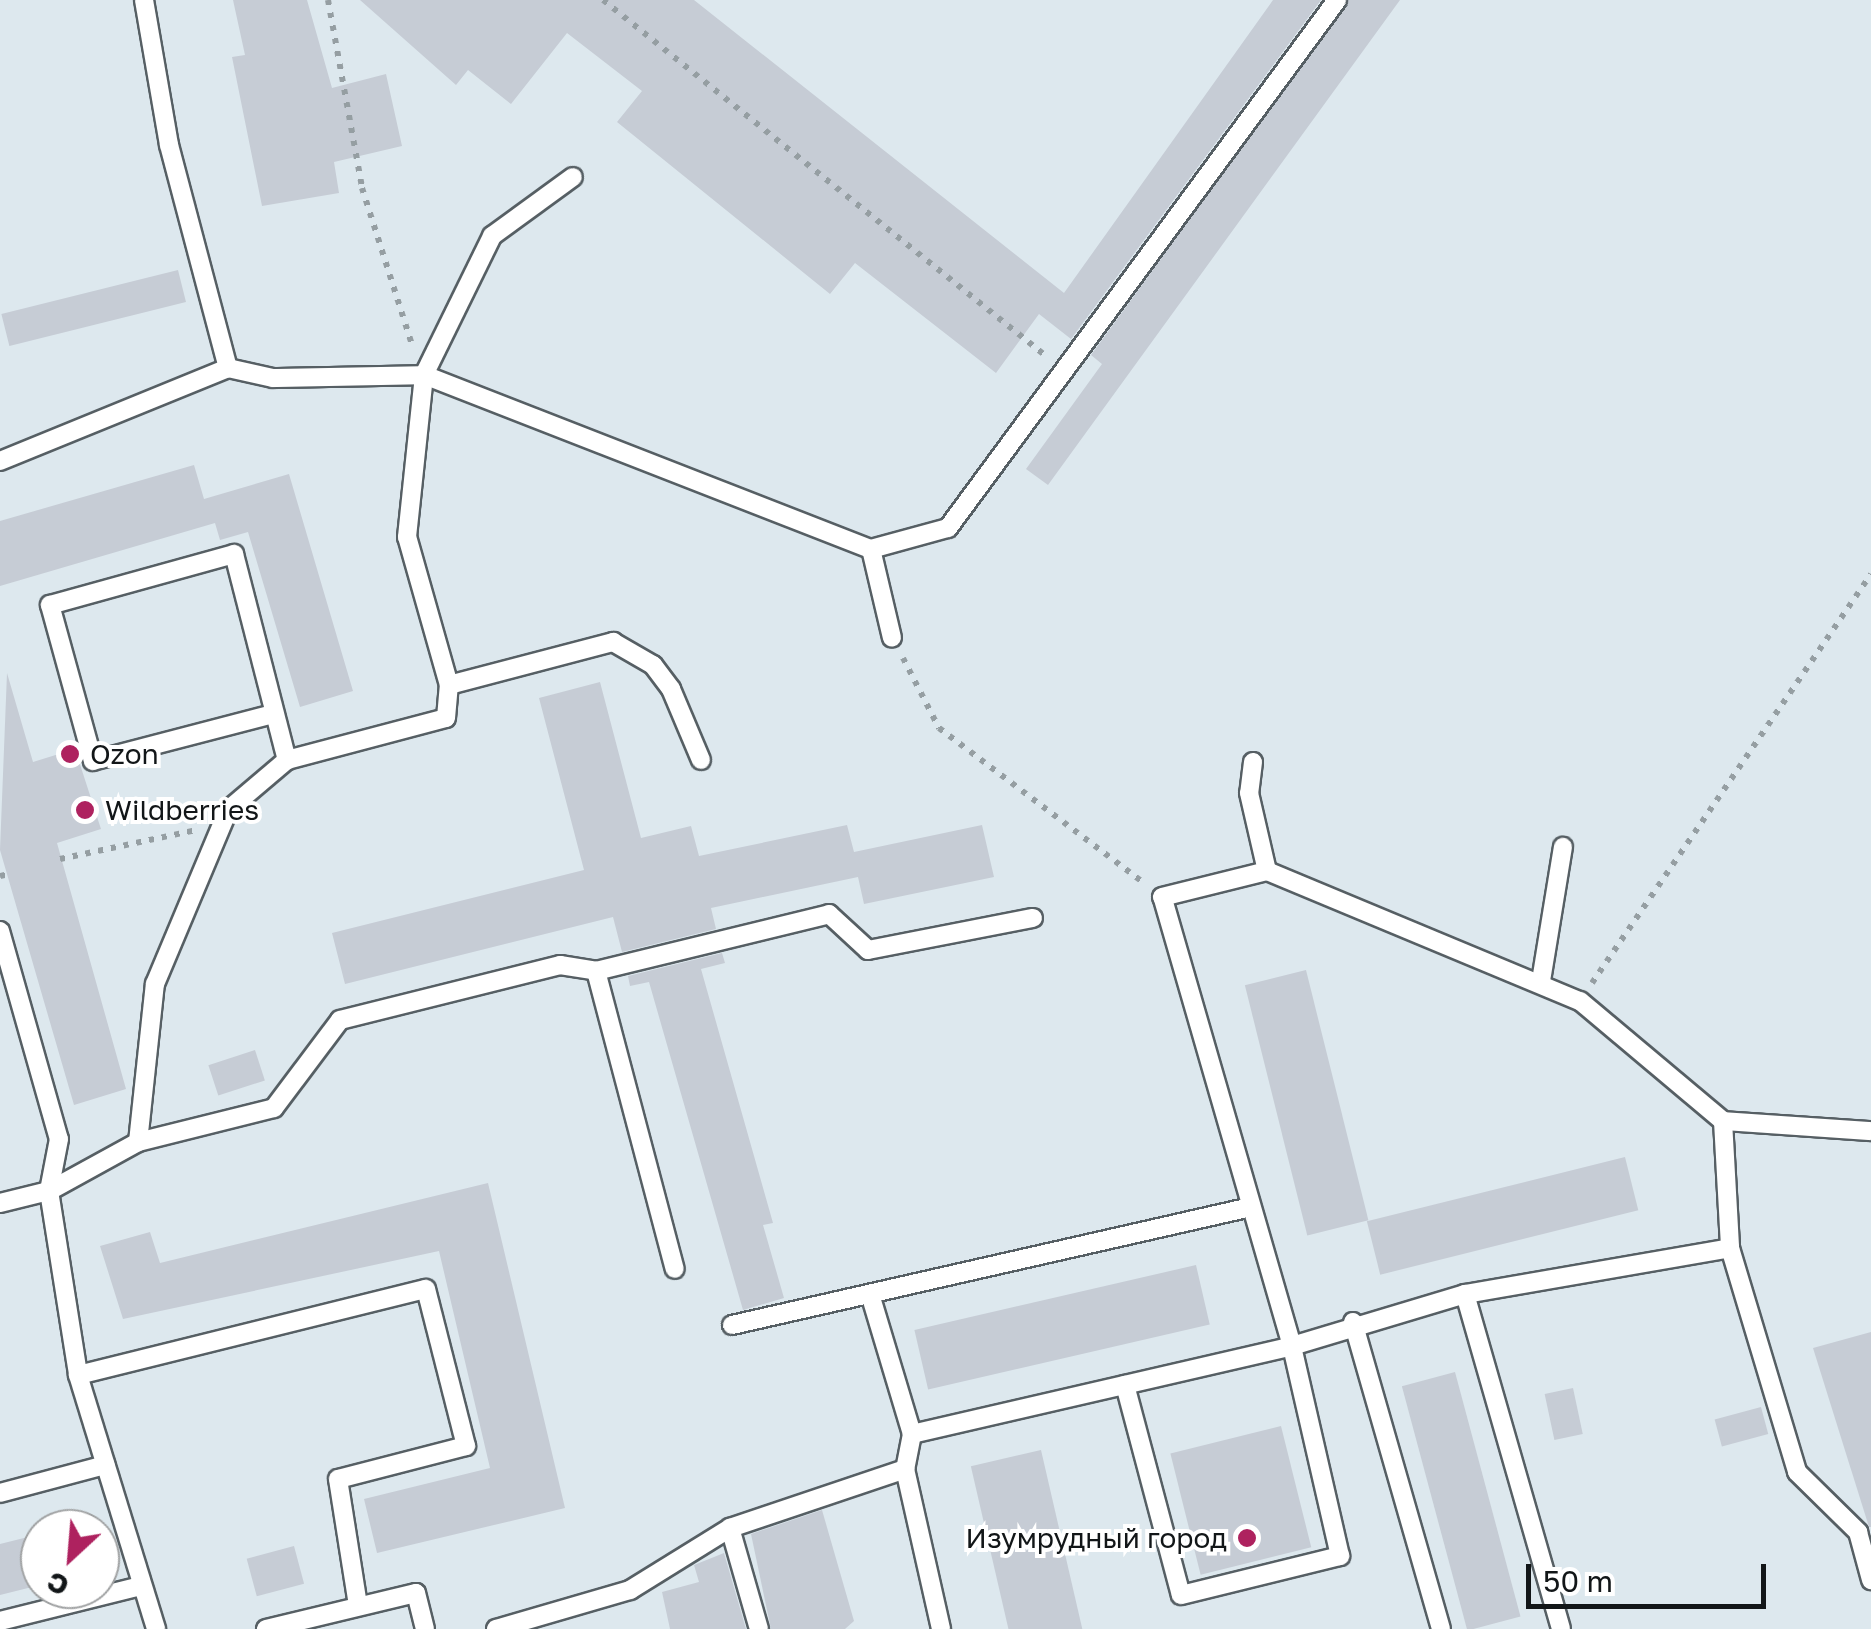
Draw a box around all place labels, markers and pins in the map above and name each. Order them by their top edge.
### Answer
place label: Ozon [90,737,159,771]
marker: Ozon [59,743,81,765]
place label: Wildberries [105,793,259,827]
marker: Wildberries [74,799,96,821]
place label: Изумрудный город [966,1521,1227,1555]
marker: Изумрудный город [1236,1527,1258,1549]

